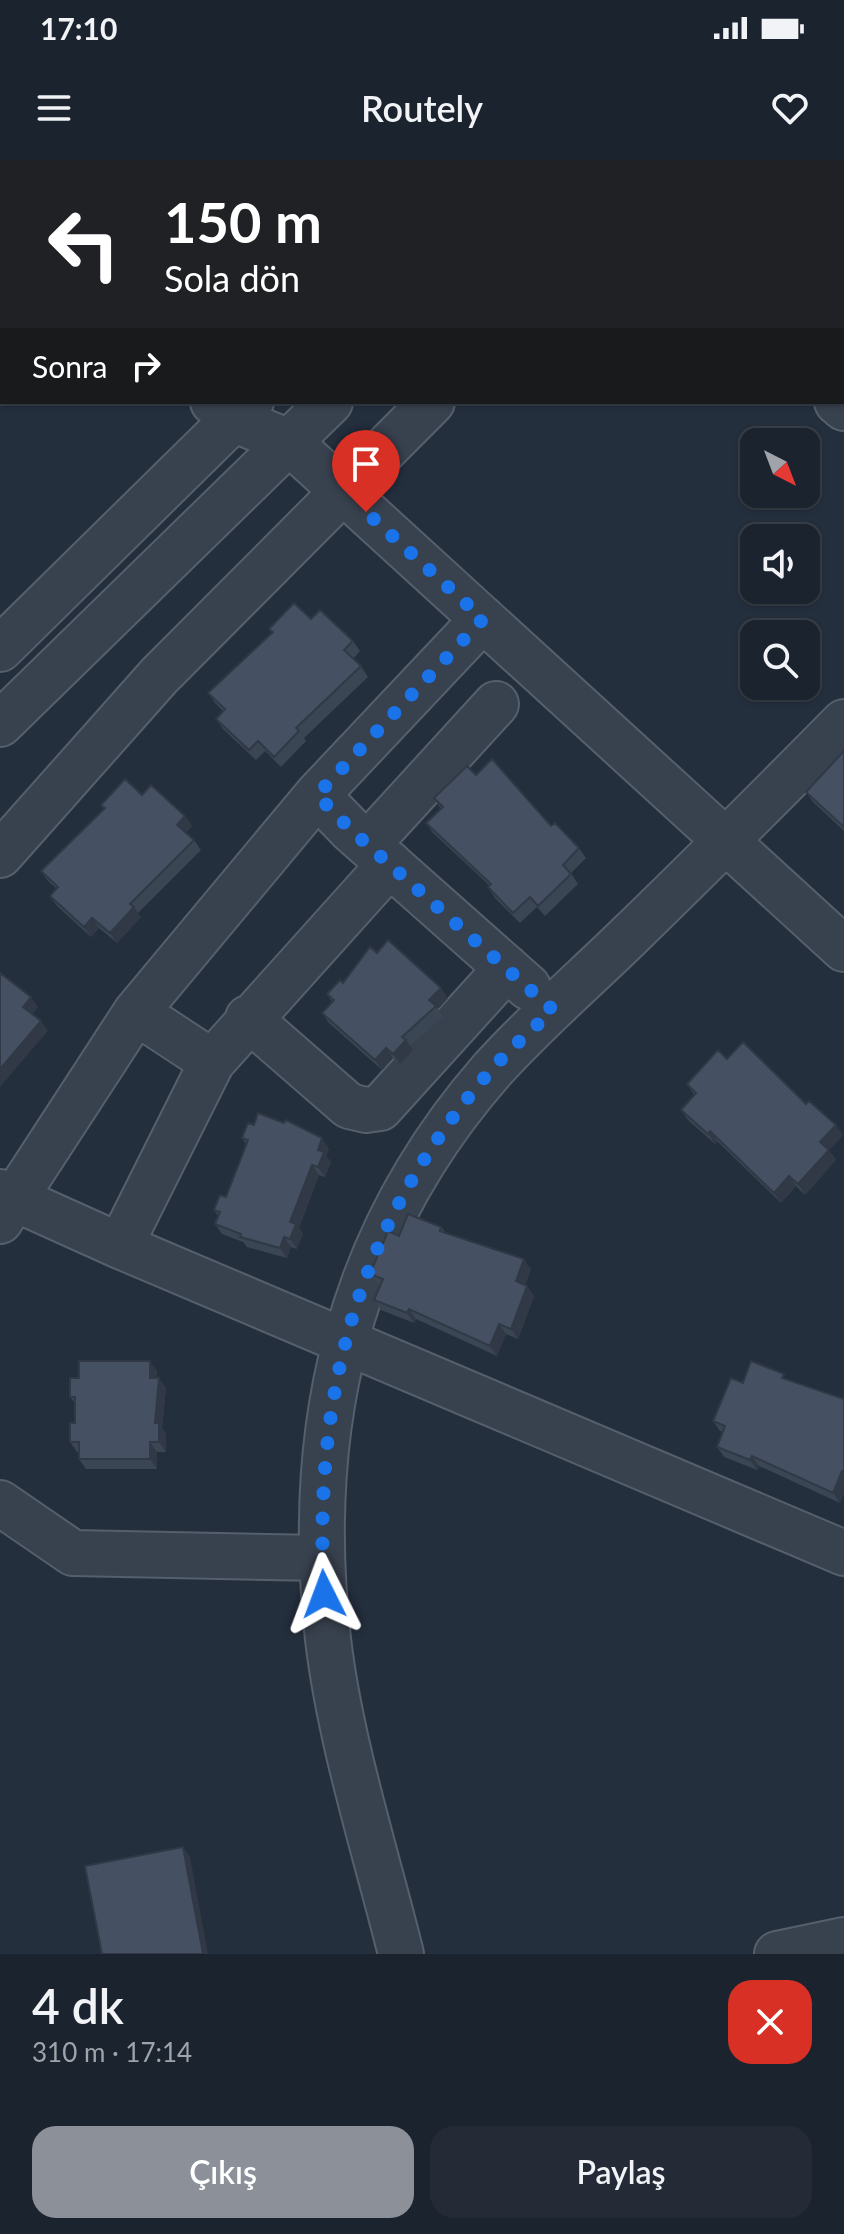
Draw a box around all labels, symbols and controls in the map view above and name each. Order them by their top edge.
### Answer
text: 17:10 [40,10,117,46]
icon: menu [32,86,76,130]
text: Routely [361,86,483,130]
icon: heart [768,86,812,130]
text: 150 m [164,188,322,255]
icon: left [32,192,136,296]
text: Sola dön [164,256,300,300]
icon: right [124,344,168,388]
text: Sonra [32,348,108,384]
north arrow [740,428,820,508]
map controls [740,428,820,700]
pin [332,430,400,512]
icon: arrive [344,442,388,486]
button: sound [740,524,820,604]
button: search [740,620,820,700]
position arrow [282,1552,366,1636]
text: 4 dk [32,1977,124,2034]
button: close [728,1980,812,2064]
text: 310 m · 17:14 [32,2036,192,2068]
button: Çıkış [32,2126,414,2218]
button: Paylaş [430,2126,812,2218]

